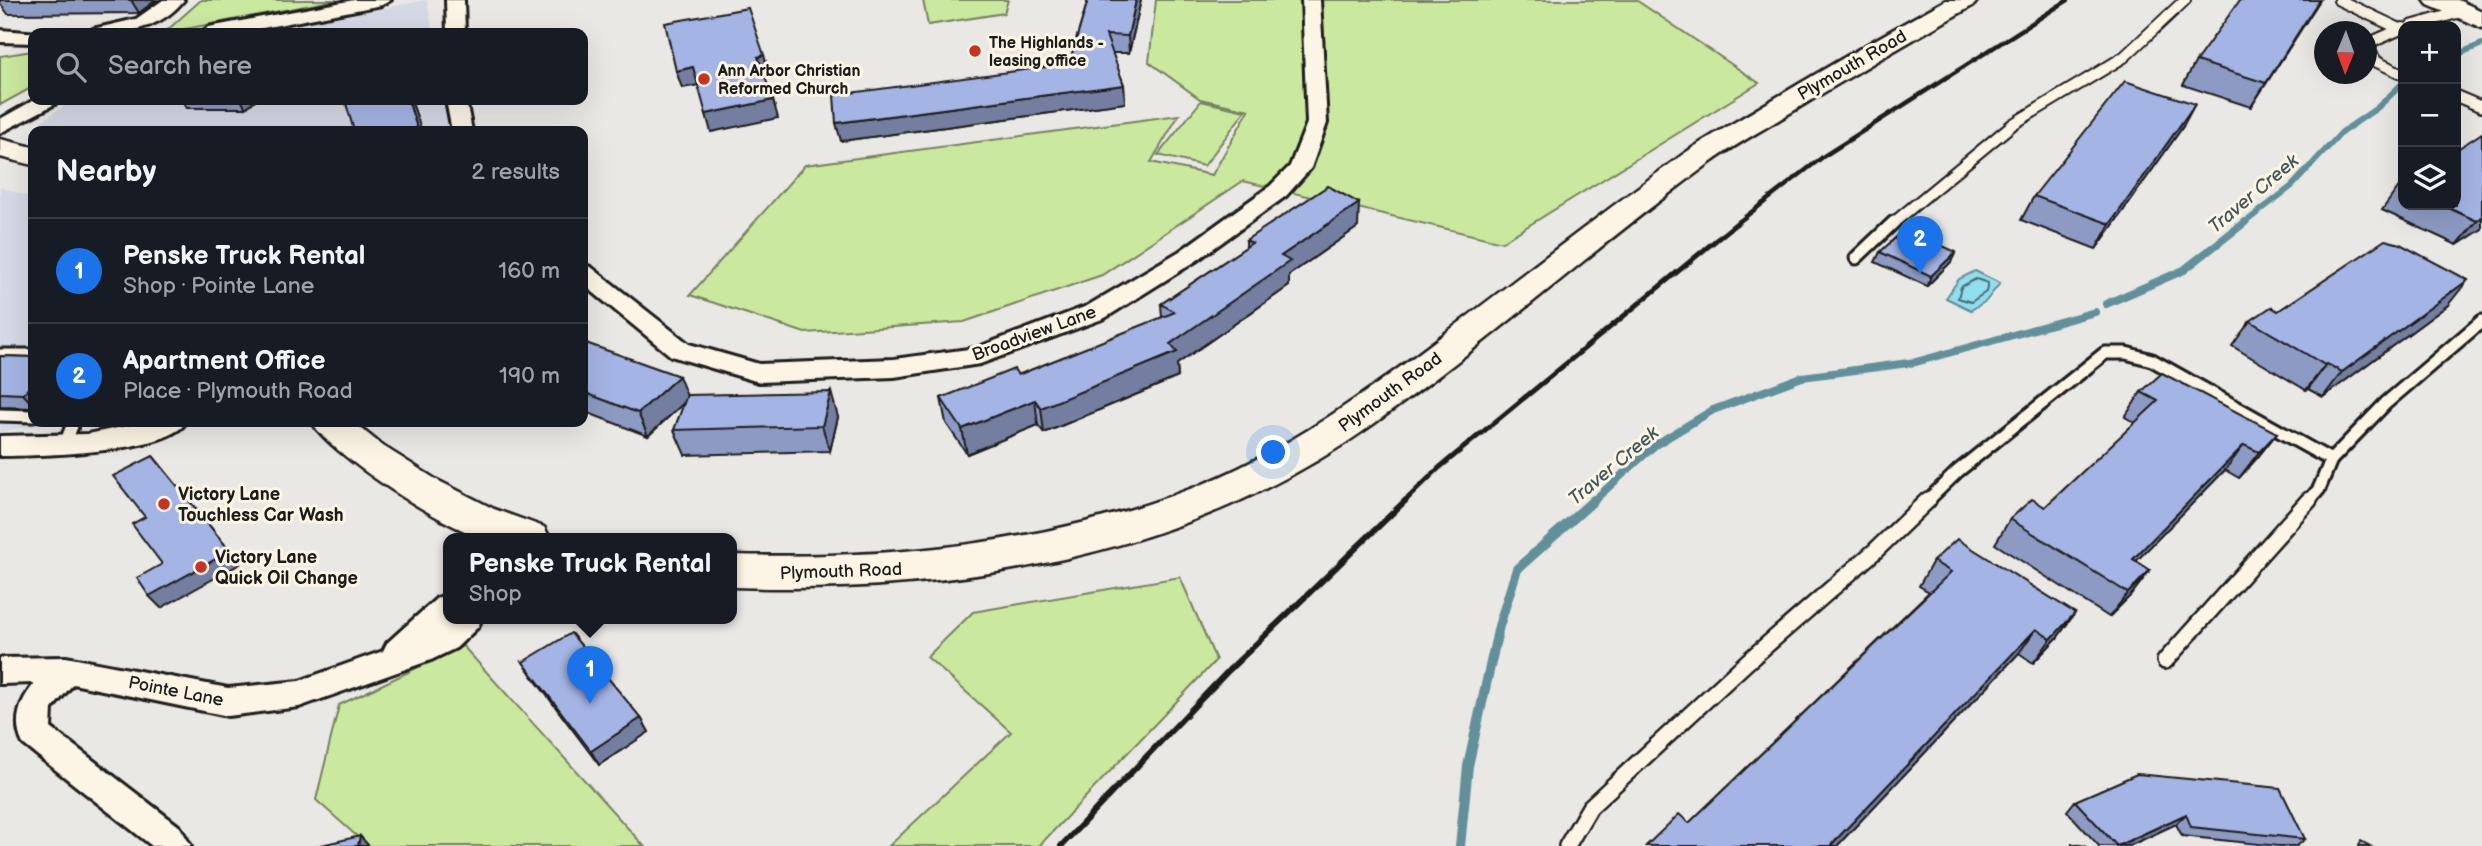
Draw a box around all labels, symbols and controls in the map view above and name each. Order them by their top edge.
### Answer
north arrow [2314,21,2377,84]
map controls [2398,21,2461,210]
button: + [2398,21,2461,84]
street label: Plymouth Road [1794,26,1910,105]
search box [28,28,588,105]
place label: The Highlands - leasing office [989,34,1104,71]
marker: The Highlands - leasing office [967,43,983,59]
icon: search [52,48,90,86]
text: Search here [108,51,252,82]
place label: Ann Arbor Christian Reformed Church [717,62,861,99]
marker: Ann Arbor Christian Reformed Church [696,71,712,87]
button: − [2398,84,2461,147]
button: layers [2398,147,2461,210]
water label: Traver Creek [2204,149,2304,239]
text: Nearby [56,154,156,190]
text: 2 results [471,158,560,186]
pin: 2 [1897,216,1943,274]
text: Penske Truck Rental [123,241,365,272]
text: 1 [74,257,84,285]
text: 160 m [498,257,560,285]
text: Shop · Pointe Lane [123,272,314,300]
street label: Broadview Lane [969,301,1099,366]
text: Apartment Office [123,346,325,377]
street label: Plymouth Road [1335,348,1446,437]
text: 2 [72,362,86,390]
text: 190 m [499,362,560,390]
text: Place · Plymouth Road [123,377,353,405]
water label: Traver Creek [1564,421,1664,511]
your location [1256,435,1290,469]
place label: Victory Lane Touchless Car Wash [178,484,344,526]
marker: Victory Lane Touchless Car Wash [156,496,172,512]
popup [443,533,737,624]
place label: Victory Lane Quick Oil Change [215,547,358,589]
text: Penske Truck Rental [469,549,711,580]
marker: Victory Lane Quick Oil Change [193,559,209,575]
street label: Plymouth Road [780,559,902,584]
text: Shop [469,580,522,608]
pin: 1 [567,646,613,704]
street label: Pointe Lane [127,672,226,711]

